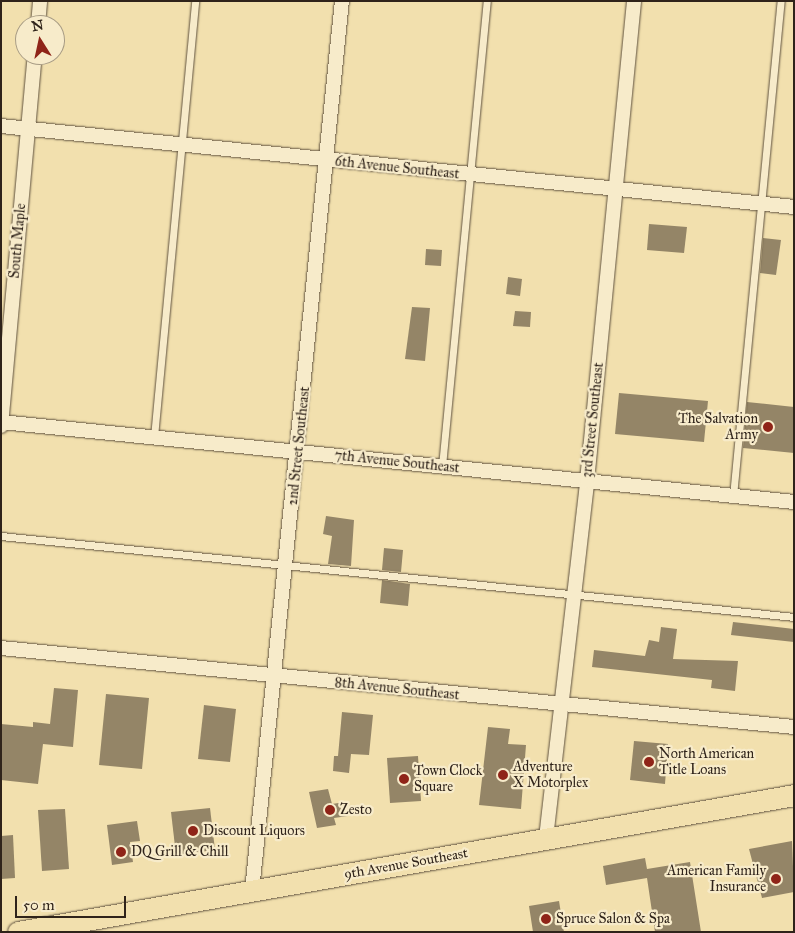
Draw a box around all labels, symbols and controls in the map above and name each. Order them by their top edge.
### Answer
north arrow [15,15,65,65]
text: N [30,16,45,35]
street label: 6th Avenue Southeast [334,153,460,183]
street label: South Maple [6,203,30,279]
street label: 3rd Street Southeast [579,362,607,478]
street label: 2nd Street Southeast [284,386,314,506]
place label: The Salvation Army [678,411,758,444]
marker: The Salvation Army [762,421,774,433]
street label: 7th Avenue Southeast [334,447,460,477]
street label: 8th Avenue Southeast [334,674,460,704]
place label: North American Title Loans [659,746,754,779]
marker: North American Title Loans [643,756,655,768]
place label: Adventure X Motorplex [513,759,588,792]
place label: Town Clock Square [414,763,482,796]
marker: Adventure X Motorplex [497,769,509,781]
marker: Town Clock Square [398,773,410,785]
place label: Zesto [340,802,372,818]
marker: Zesto [324,804,336,816]
place label: Discount Liquors [203,823,305,839]
marker: Discount Liquors [187,825,199,837]
place label: DQ Grill & Chill [131,844,229,860]
street label: 9th Avenue Southeast [343,845,469,883]
marker: DQ Grill & Chill [115,846,127,858]
place label: American Family Insurance [667,863,766,896]
marker: American Family Insurance [770,873,782,885]
scale bar [18,886,129,918]
text: 50 m [23,896,55,914]
place label: Spruce Salon & Spa [556,911,670,927]
marker: Spruce Salon & Spa [540,913,552,925]

